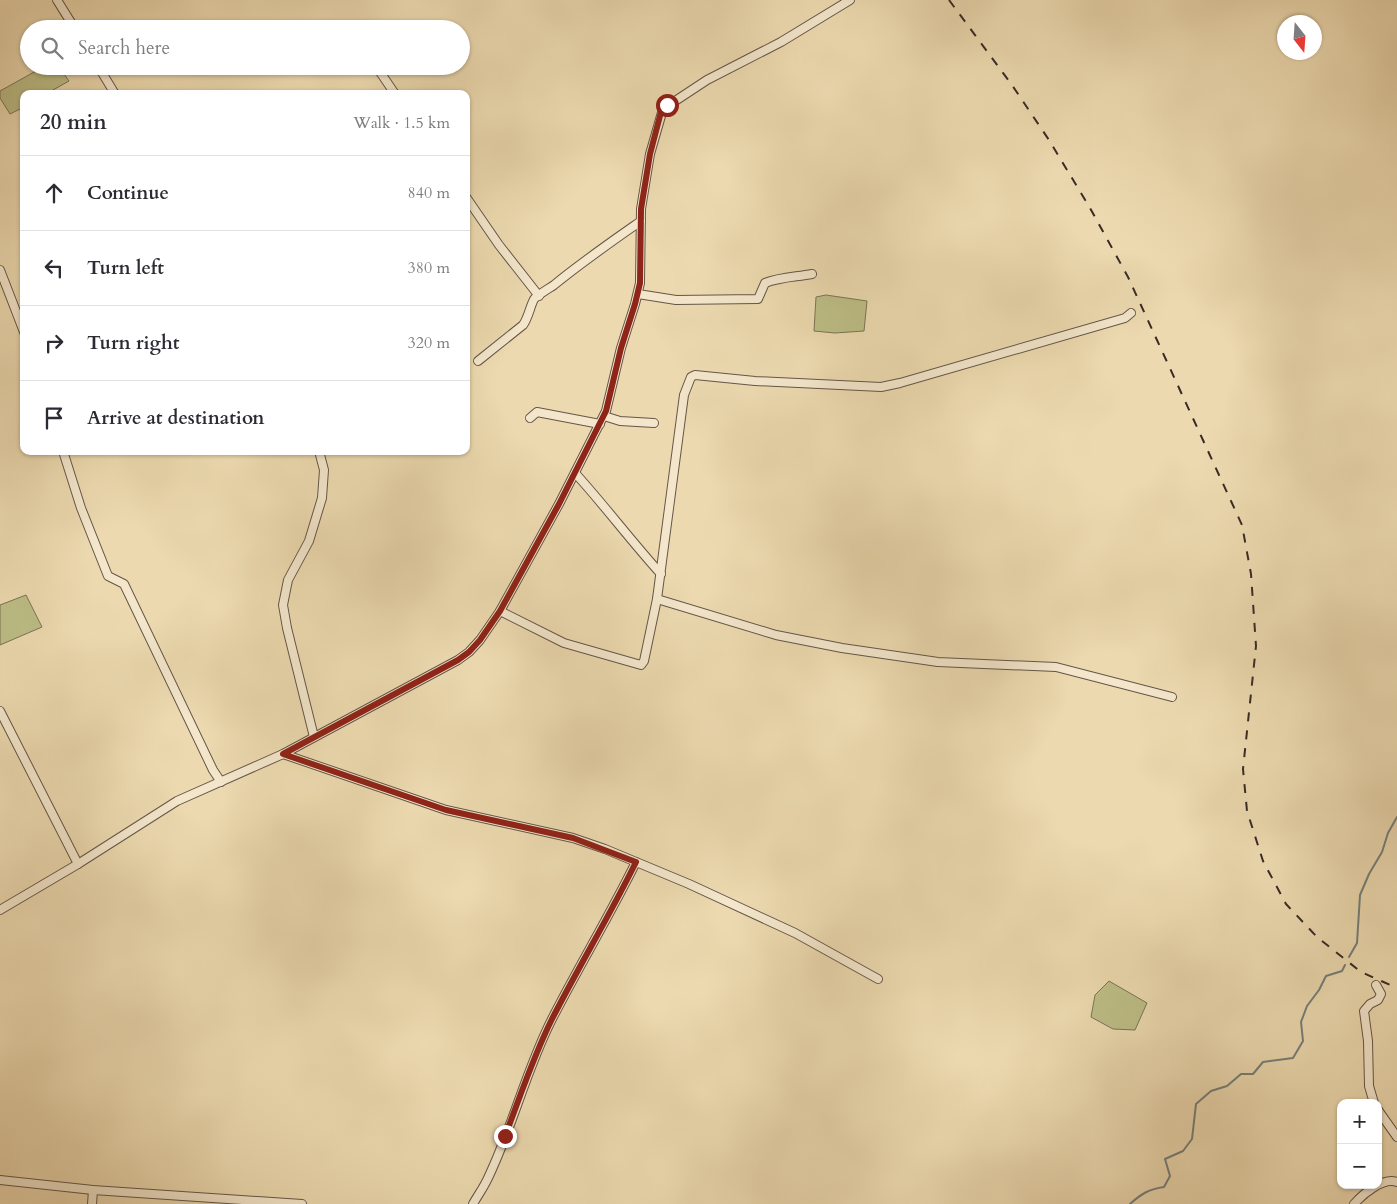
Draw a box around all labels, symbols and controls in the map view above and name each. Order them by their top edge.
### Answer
north arrow [1277,15,1322,60]
search box [20,20,470,75]
icon: search [38,34,66,62]
text: Search here [78,35,170,61]
route start [656,94,679,117]
text: 20 min [40,108,107,137]
text: Walk · 1.5 km [353,112,450,134]
icon: ahead [40,179,68,207]
text: Continue [87,180,169,206]
text: 840 m [408,182,450,204]
icon: left [40,254,68,282]
text: Turn left [87,255,164,281]
text: 380 m [408,257,450,279]
icon: right [40,329,68,357]
text: Turn right [87,330,179,356]
text: 320 m [408,332,450,354]
icon: arrive [40,404,68,432]
text: Arrive at destination [87,405,264,431]
map controls [1337,1099,1382,1189]
button: + [1337,1099,1382,1144]
route end [494,1125,517,1148]
button: − [1337,1144,1382,1189]

